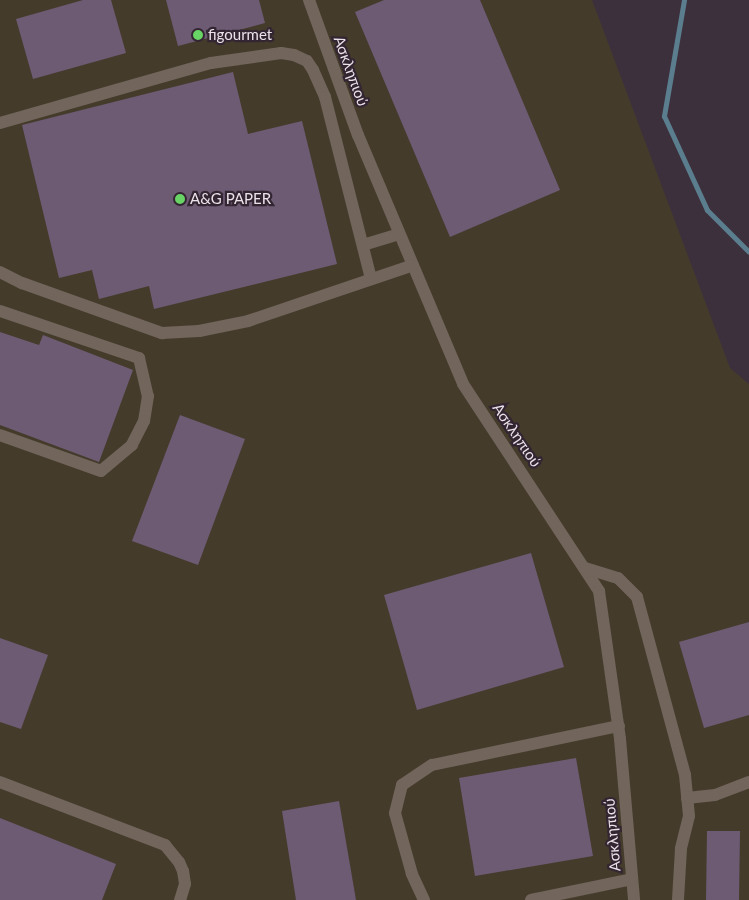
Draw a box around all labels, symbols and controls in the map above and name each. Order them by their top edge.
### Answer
place label: figourmet [208,26,272,44]
marker: figourmet [192,29,204,41]
street label: Ασκληπιού [330,33,372,109]
place label: A&G PAPER [190,190,271,208]
marker: A&G PAPER [174,193,186,205]
street label: Ασκληπιού [489,400,545,470]
street label: Ασκληπιού [600,798,624,872]

